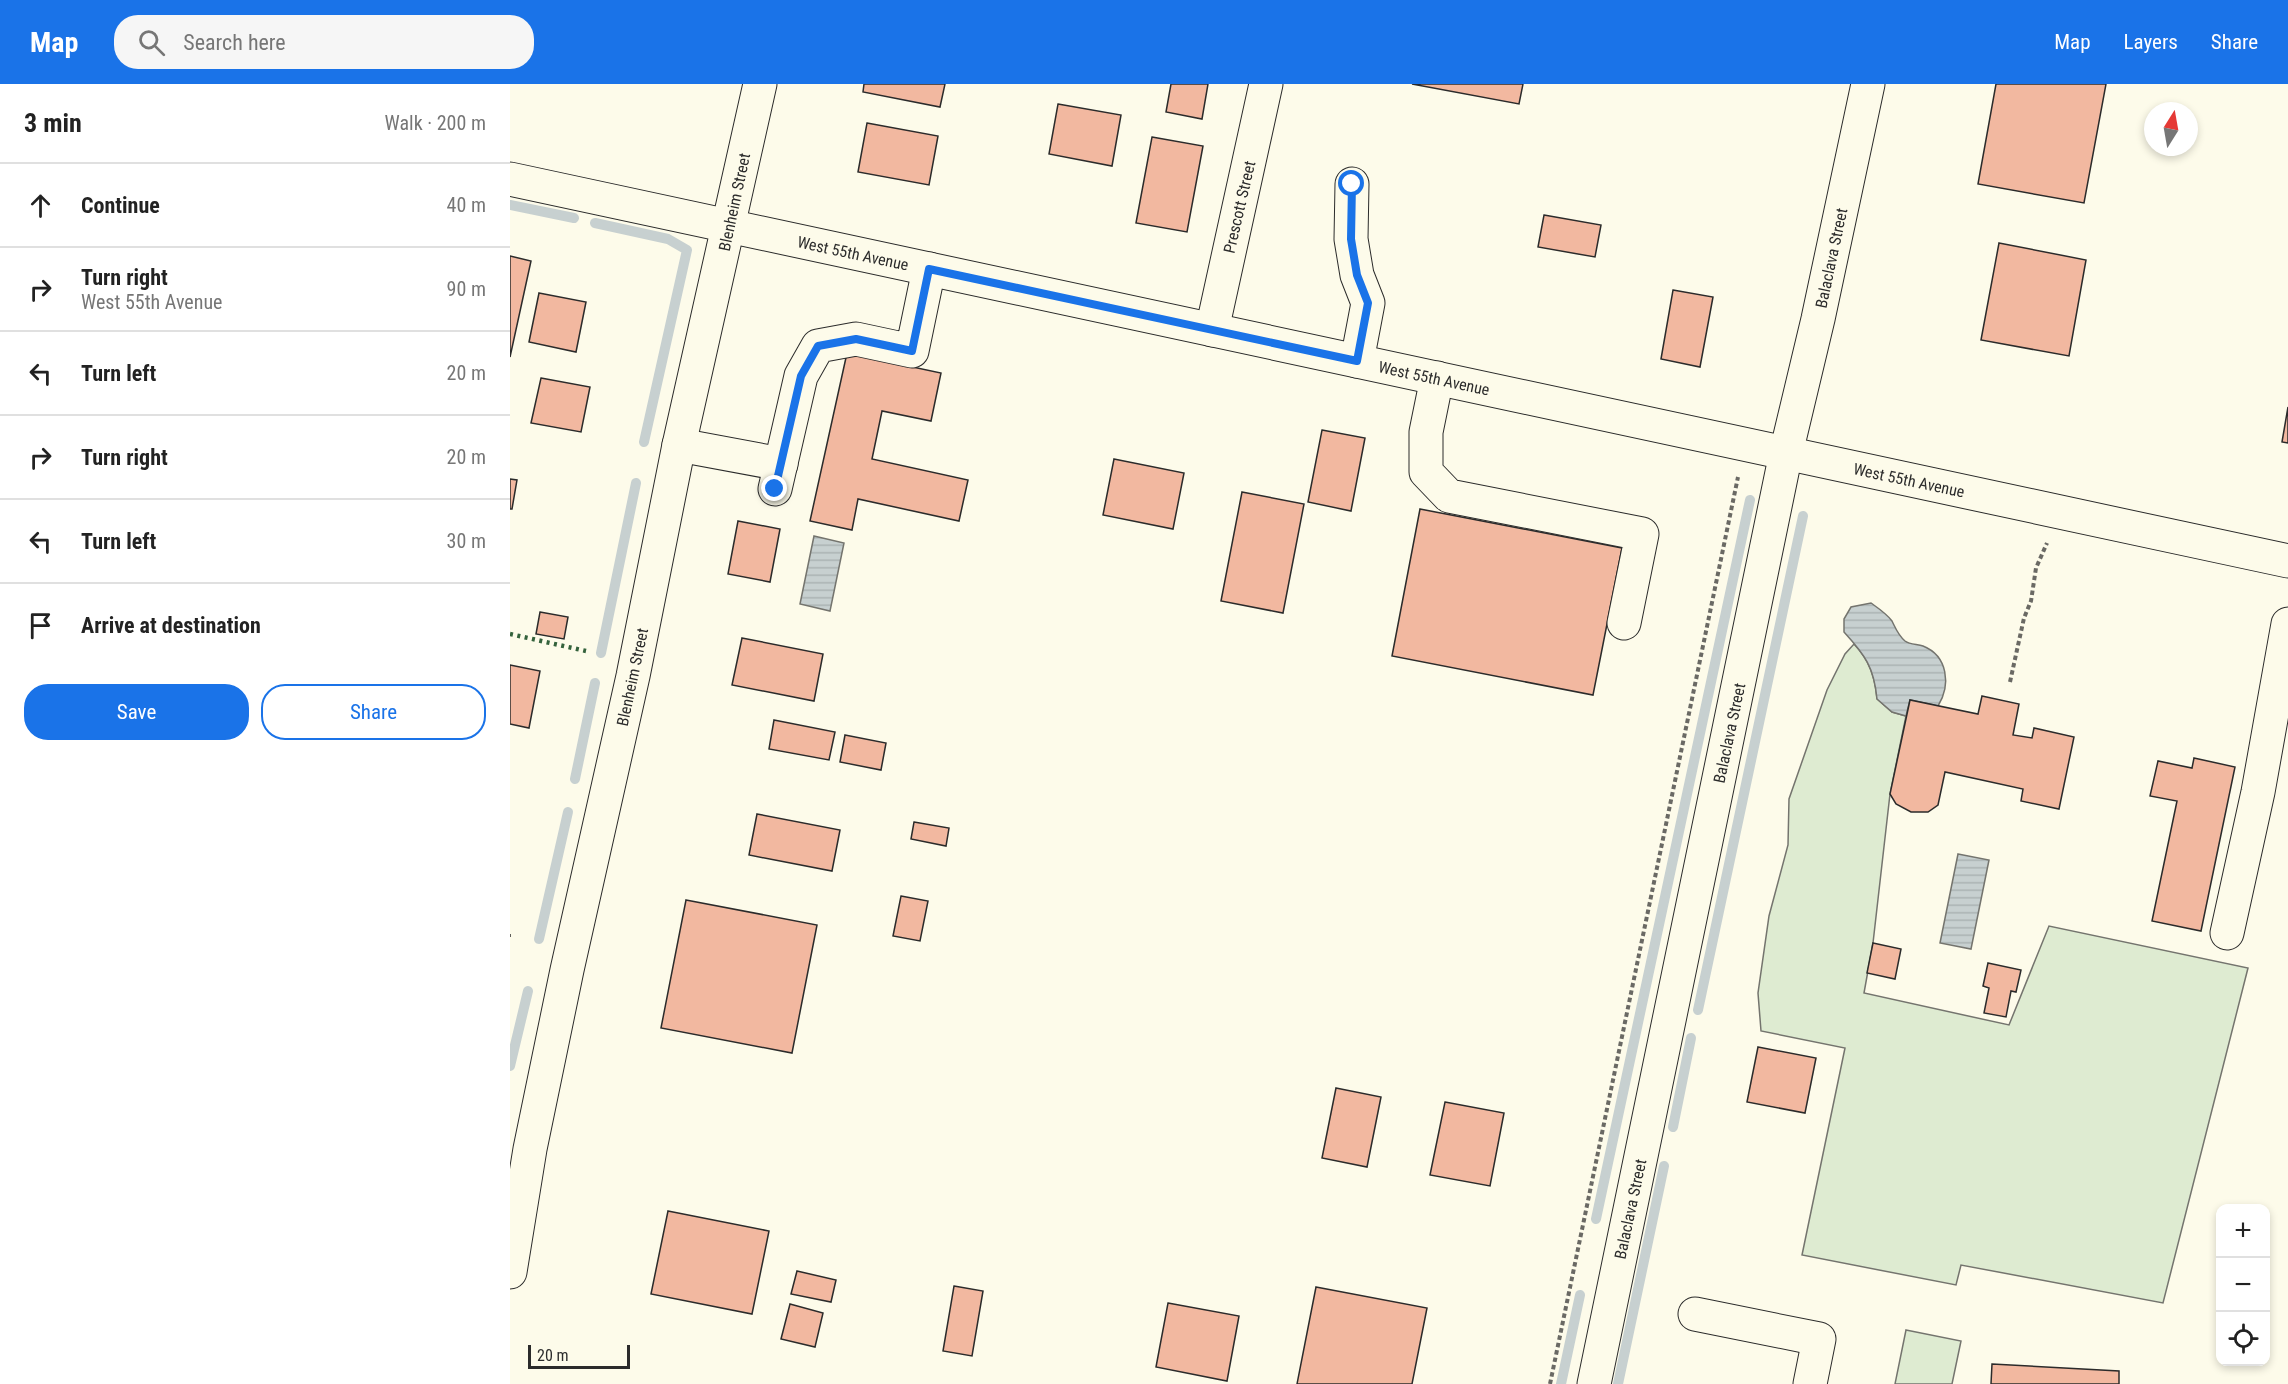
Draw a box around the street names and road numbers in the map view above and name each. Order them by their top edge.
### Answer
street label: Blenheim Street [715,151,754,253]
street label: Prescott Street [1220,159,1259,255]
street label: Balaclava Street [1812,206,1851,310]
street label: West 55th Avenue [796,232,910,275]
street label: West 55th Avenue [1377,357,1491,400]
street label: West 55th Avenue [1852,459,1966,502]
street label: Blenheim Street [613,626,652,728]
street label: Balaclava Street [1710,681,1749,785]
street label: Balaclava Street [1611,1157,1650,1261]

